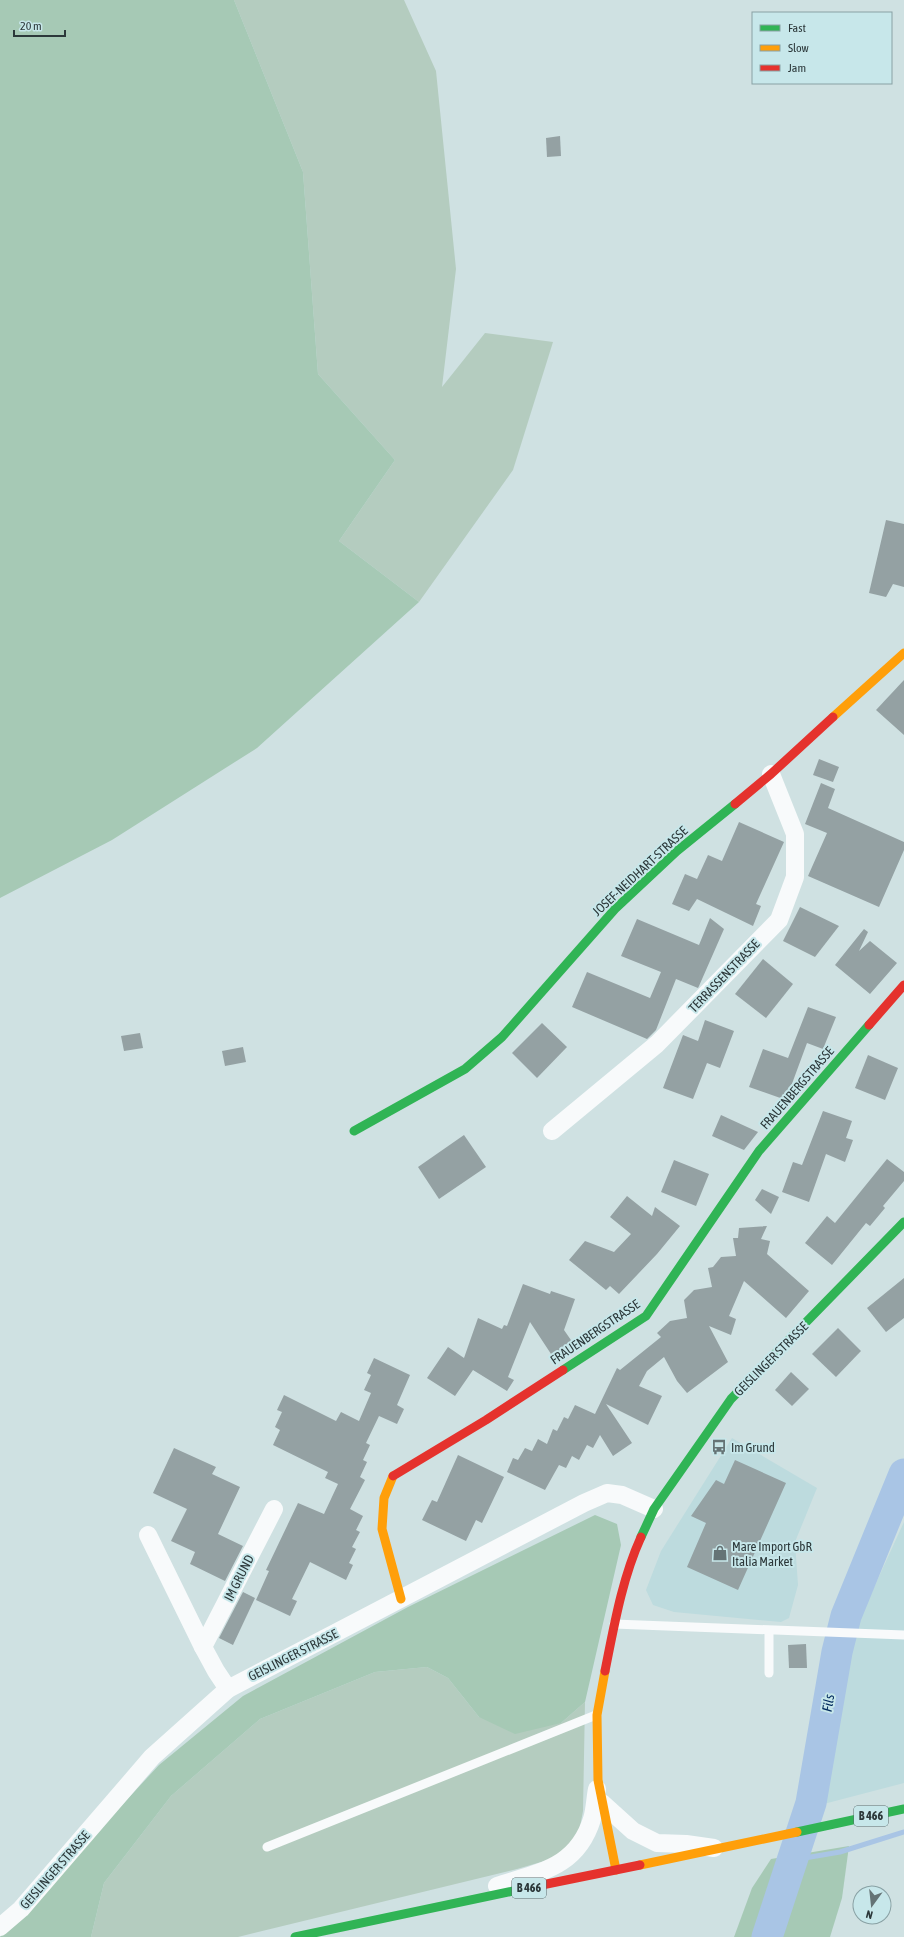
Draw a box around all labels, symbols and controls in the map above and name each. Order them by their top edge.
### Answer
scale bar [14,12,65,38]
legend [752,12,892,84]
text: 20 m [20,19,42,33]
text: Fast [788,21,806,35]
text: Slow [788,41,809,55]
text: Jam [788,61,806,75]
street label: JOSEF-NEIDHART-STRASSE [589,823,691,919]
street label: TERRASSENSTRASSE [686,936,763,1015]
street label: FRAUENBERGSTRASSE [757,1043,837,1132]
street label: FRAUENBERGSTRASSE [548,1296,643,1367]
street label: GEISLINGER STRASSE [731,1319,811,1399]
bus stop icon: Im Grund [710,1438,728,1456]
place label: Im Grund [731,1440,775,1455]
place label: Mare Import GbR Italia Market [732,1539,813,1569]
shop icon: Mare Import GbR Italia Market [711,1544,729,1562]
street label: IM GRUND [221,1552,257,1604]
street label: GEISLINGER STRASSE [246,1626,341,1684]
water label: Fils [819,1693,837,1713]
road number: B 466 [854,1806,888,1826]
street label: GEISLINGER STRASSE [17,1828,93,1912]
road number: B 466 [512,1878,546,1898]
north arrow [852,1885,892,1925]
text: N [865,1908,874,1921]

